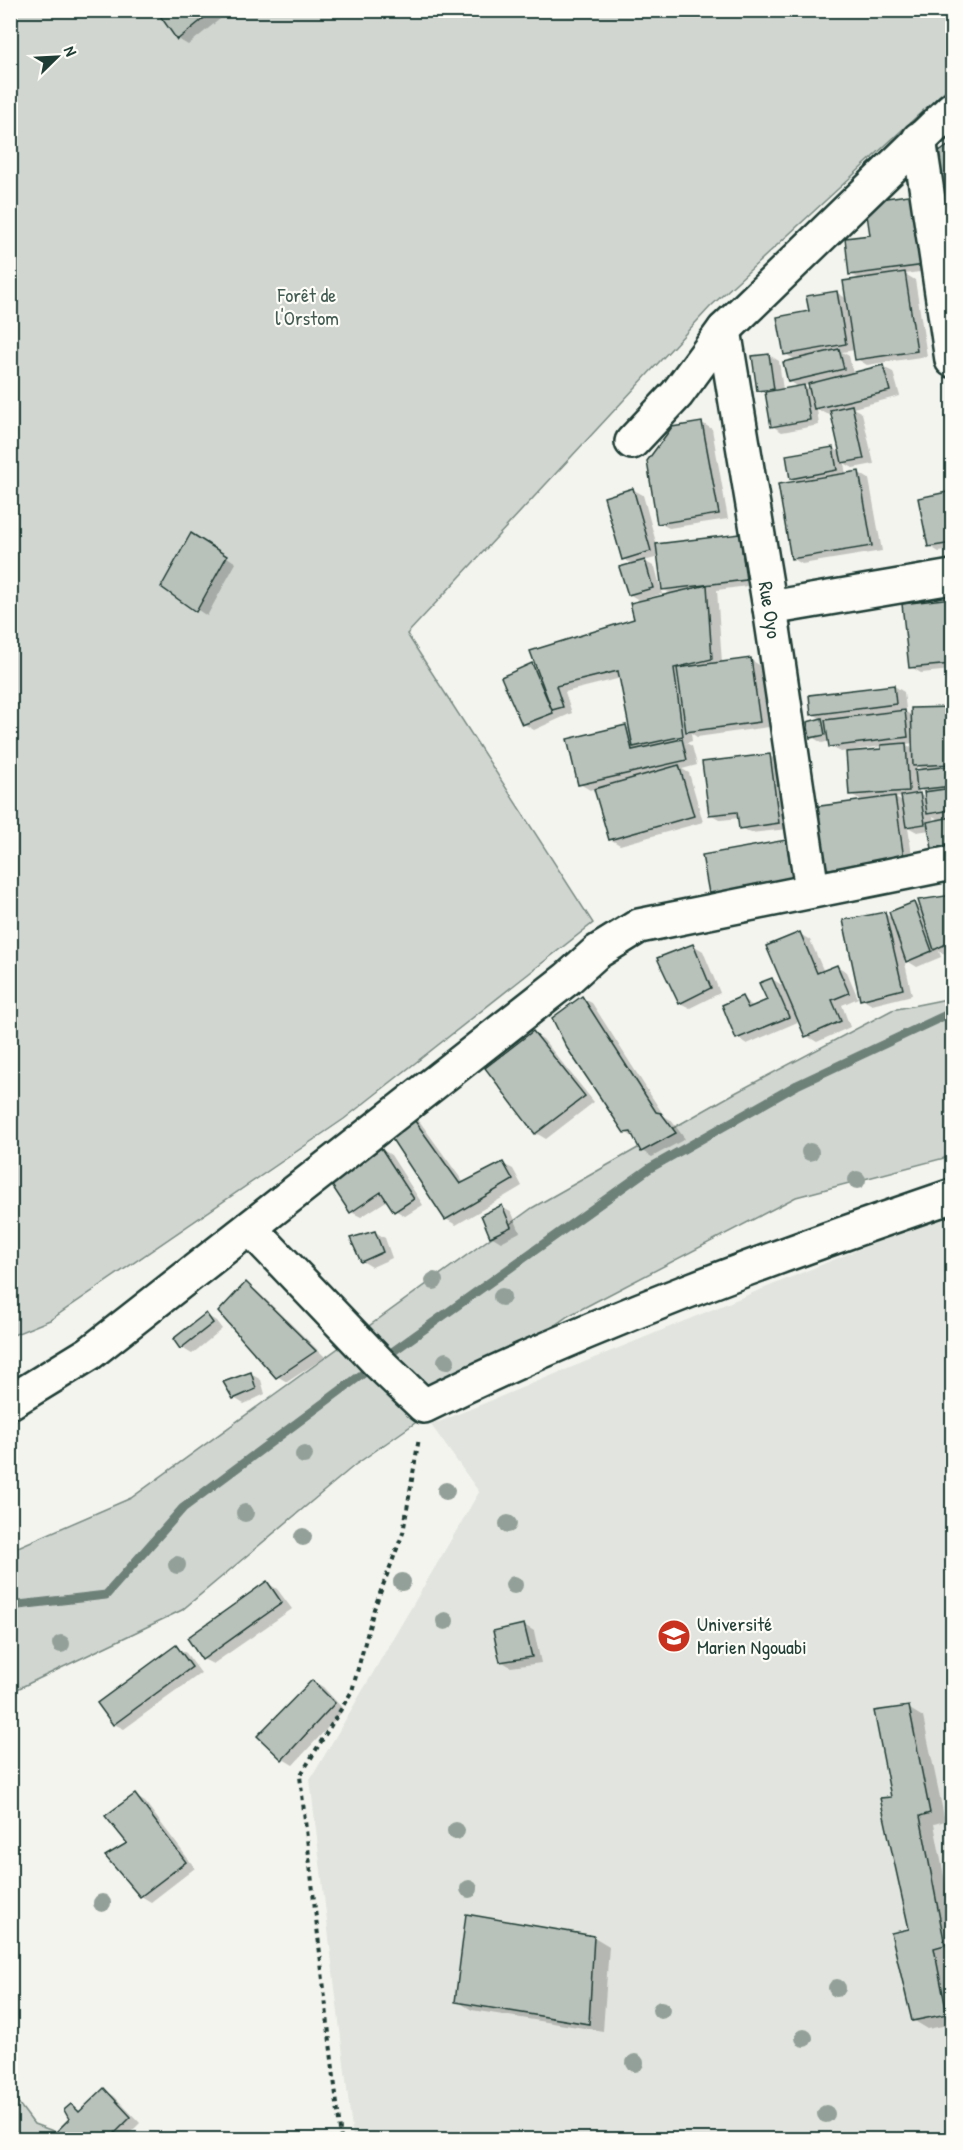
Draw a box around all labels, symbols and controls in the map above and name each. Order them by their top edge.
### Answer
north arrow [27,27,87,87]
text: N [59,43,83,60]
park label: Forêt de l'Orstom [275,281,339,331]
street label: Rue Oyo [753,580,788,640]
place label: Université Marien Ngouabi [697,1610,807,1660]
school or university icon: Université Marien Ngouabi [656,1618,692,1654]

